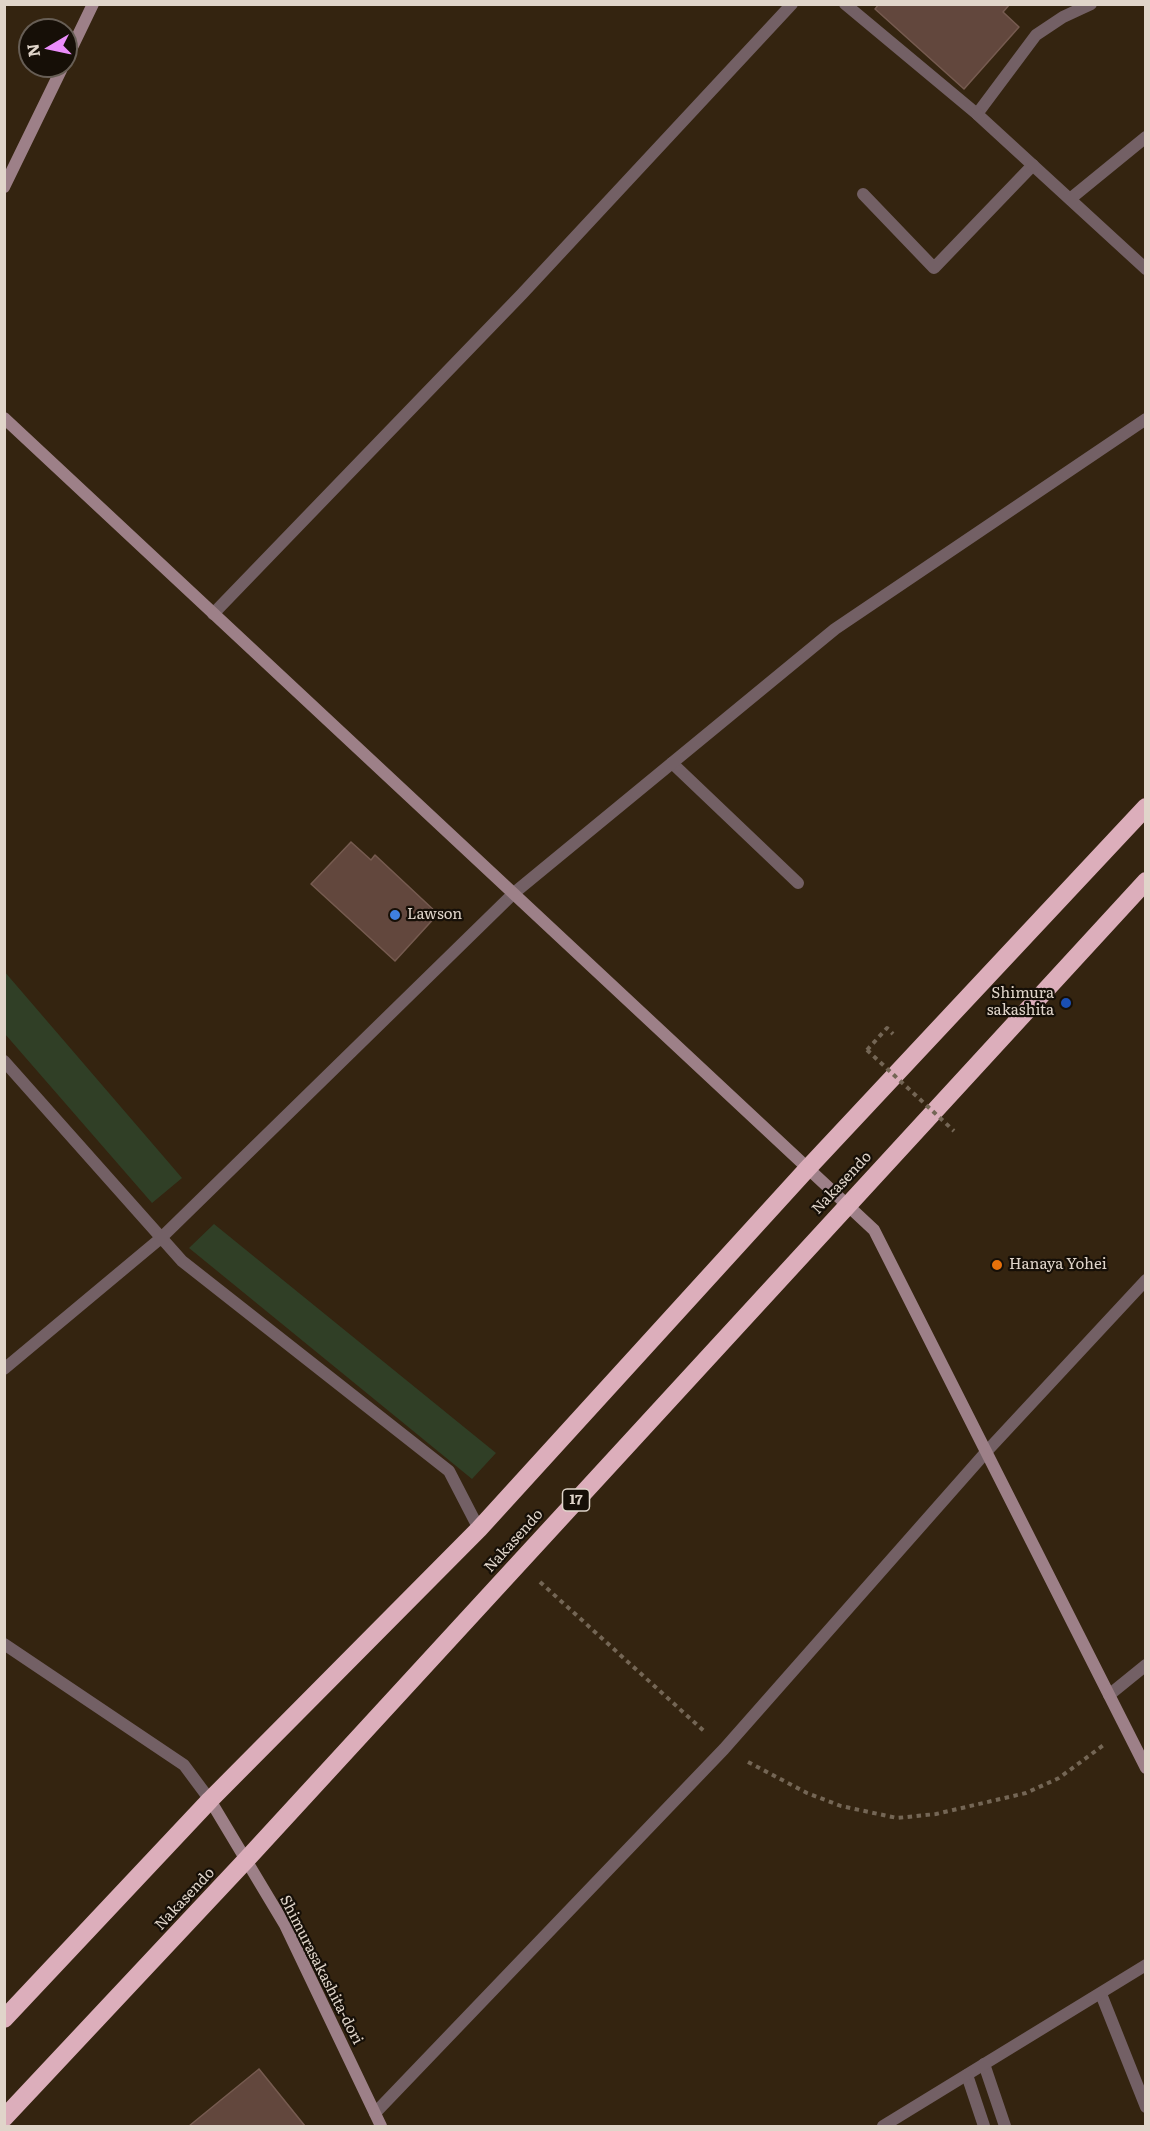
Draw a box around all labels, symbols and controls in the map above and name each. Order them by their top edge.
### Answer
north arrow [18,18,78,78]
text: N [19,42,45,59]
place label: Lawson [407,906,462,924]
marker: Lawson [388,908,402,922]
place label: Shimura sakashita [987,985,1054,1020]
marker: Shimura sakashita [1059,996,1073,1010]
street label: Nakasendo [808,1148,876,1218]
place label: Hanaya Yohei [1009,1256,1107,1274]
marker: Hanaya Yohei [990,1258,1004,1272]
road number: 17 [562,1489,590,1511]
street label: Nakasendo [481,1506,547,1576]
street label: Nakasendo [151,1864,219,1934]
street label: Shimurasakashita-dori [276,1892,366,2048]

